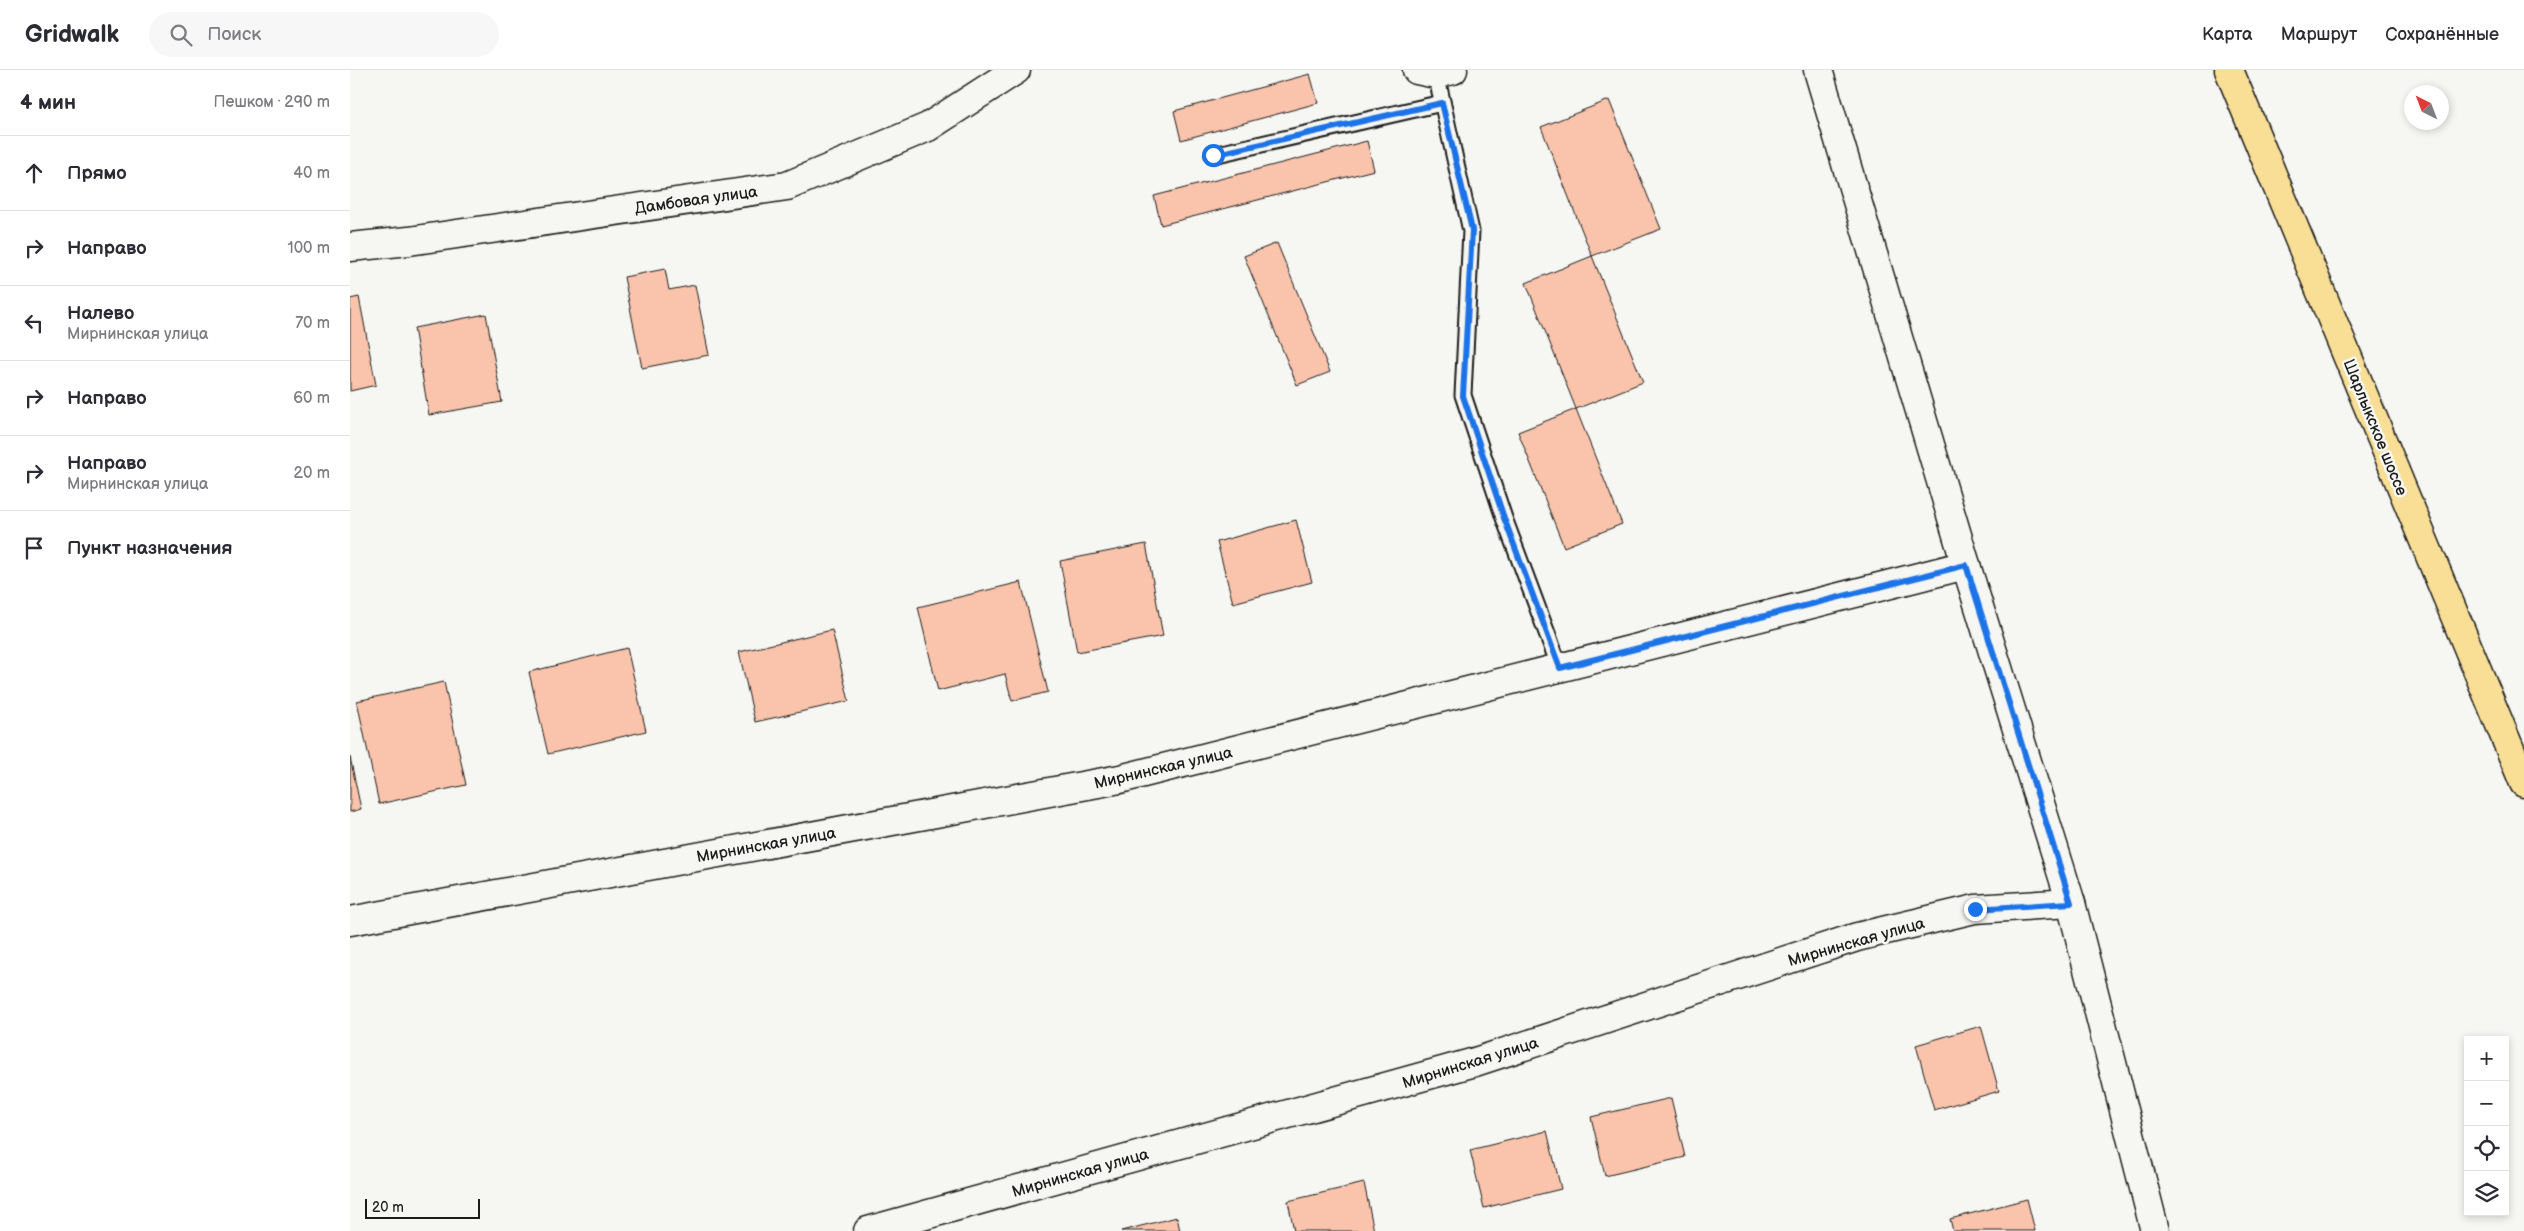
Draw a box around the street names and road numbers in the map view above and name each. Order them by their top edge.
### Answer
street label: Дамбовая улица [634,182,759,219]
street label: Шарлыкское шоссе [2339,356,2411,499]
street label: Мирнинская улица [1092,743,1235,794]
street label: Мирнинская улица [695,824,838,867]
street label: Мирнинская улица [1786,914,1928,971]
street label: Мирнинская улица [1400,1034,1541,1093]
street label: Мирнинская улица [1010,1145,1152,1202]

